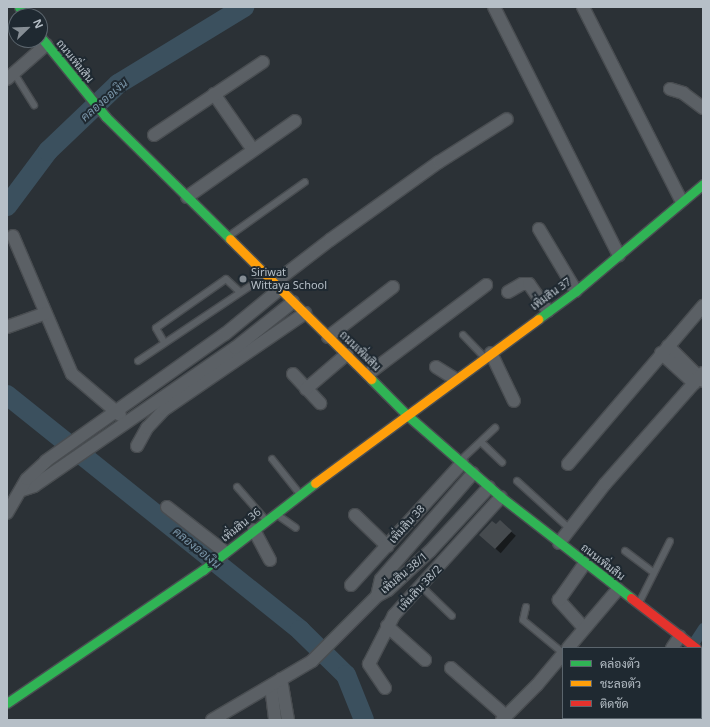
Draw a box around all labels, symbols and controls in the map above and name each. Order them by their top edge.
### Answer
north arrow [8,8,48,48]
text: N [30,16,47,31]
street label: ถนนเพิ่มสิน [54,37,96,85]
water label: คลองออเงิน [78,76,130,124]
place label: Siriwat Wittaya School [251,266,327,292]
marker: Siriwat Wittaya School [238,274,248,284]
street label: เพิ่มสิน 37 [528,275,574,313]
street label: ถนนเพิ่มสิน [337,328,383,374]
street label: เพิ่มสิน 38 [386,502,428,546]
street label: เพิ่มสิน 36 [218,505,264,545]
water label: คลองออเงิน [170,524,224,572]
street label: ถนนเพิ่มสิน [578,541,628,583]
street label: เพิ่มสิน 38/1 [378,550,430,596]
street label: เพิ่มสิน 38/2 [396,563,444,613]
legend [562,647,702,719]
text: คล่องตัว [600,655,640,672]
text: ชะลอตัว [600,675,641,692]
text: ติดขัด [600,695,629,712]

